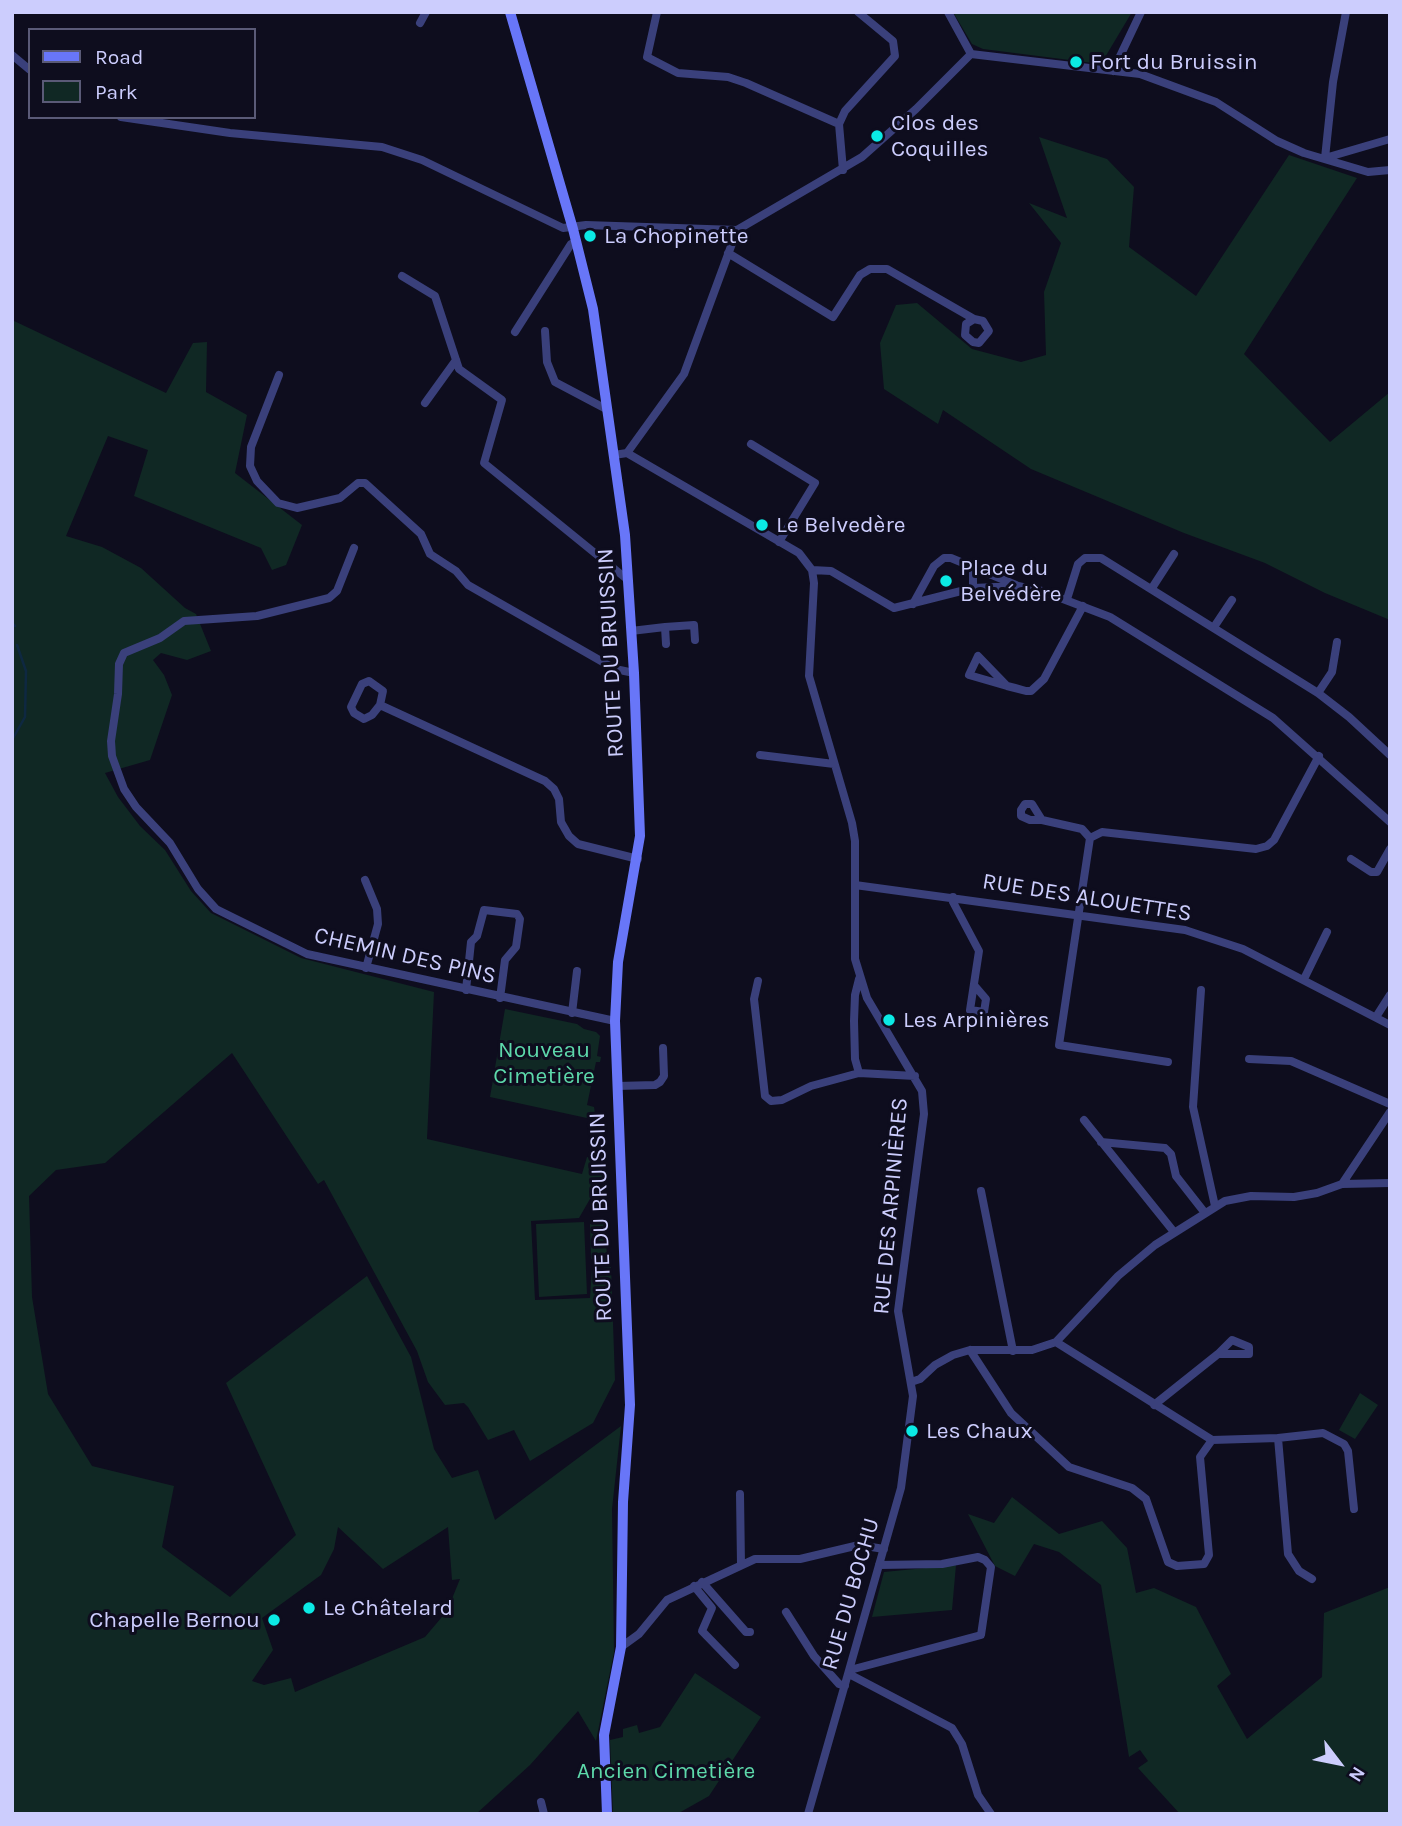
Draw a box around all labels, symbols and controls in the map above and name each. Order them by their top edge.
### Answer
legend [28,28,256,119]
text: Road [95,45,143,69]
place label: Fort du Bruissin [1090,48,1258,76]
marker: Fort du Bruissin [1068,54,1084,70]
text: Park [95,80,138,104]
place label: Clos des Coquilles [891,109,989,163]
marker: Clos des Coquilles [869,128,885,144]
place label: La Chopinette [604,222,749,250]
marker: La Chopinette [582,228,598,244]
place label: Le Belvedère [776,511,906,539]
marker: Le Belvedère [754,517,770,533]
street label: ROUTE DU BRUISSIN [592,548,630,758]
place label: Place du Belvédère [960,554,1061,608]
marker: Place du Belvédère [938,573,954,589]
street label: RUE DES ALOUETTES [980,868,1194,928]
street label: CHEMIN DES PINS [311,922,499,990]
place label: Les Arpinières [903,1006,1050,1034]
marker: Les Arpinières [881,1012,897,1028]
park label: Nouveau Cimetière [493,1036,595,1090]
street label: RUE DES ARPINIÈRES [868,1096,914,1316]
street label: ROUTE DU BRUISSIN [584,1112,618,1322]
place label: Les Chaux [926,1417,1032,1445]
marker: Les Chaux [904,1423,920,1439]
street label: RUE DU BOCHU [816,1515,886,1673]
place label: Le Châtelard [323,1594,453,1622]
marker: Le Châtelard [301,1600,317,1616]
place label: Chapelle Bernou [89,1606,260,1634]
marker: Chapelle Bernou [266,1612,282,1628]
north arrow [1304,1728,1374,1798]
park label: Ancien Cimetière [577,1757,755,1785]
text: N [1344,1763,1370,1786]

